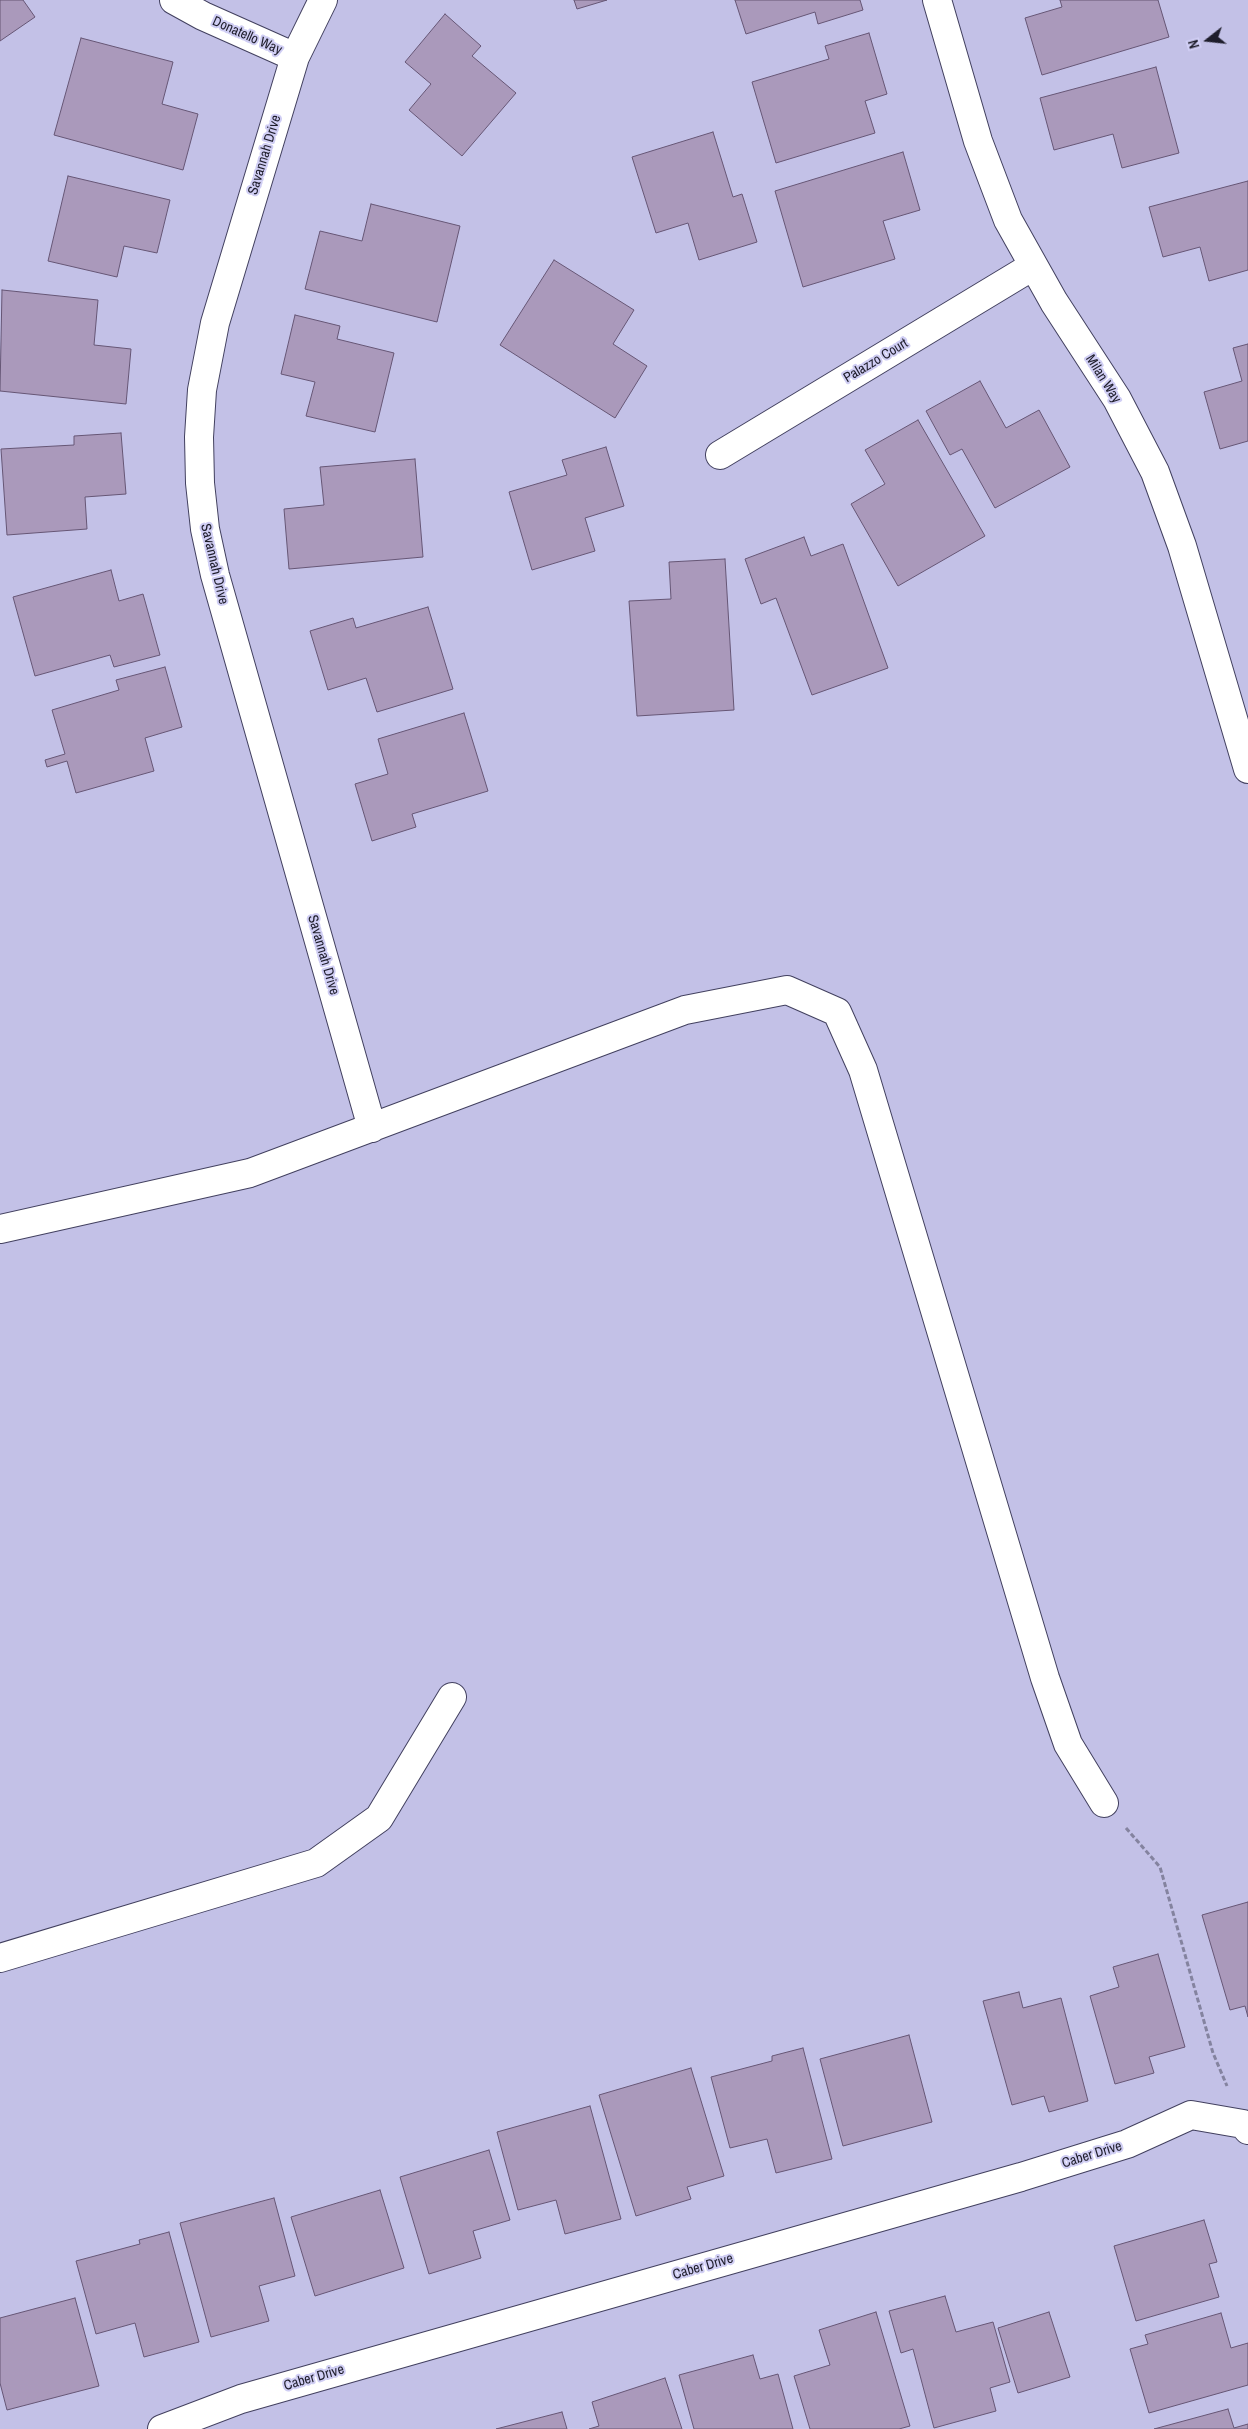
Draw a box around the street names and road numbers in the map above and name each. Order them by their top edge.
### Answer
street label: Donatello Way [210,13,284,59]
street label: Savannah Drive [245,113,285,197]
street label: Palazzo Court [841,335,911,387]
street label: Milan Way [1082,352,1124,406]
street label: Savannah Drive [197,522,231,606]
street label: Savannah Drive [304,913,342,997]
street label: Caber Drive [1060,2138,1124,2172]
street label: Caber Drive [671,2250,735,2284]
street label: Caber Drive [282,2361,346,2395]

